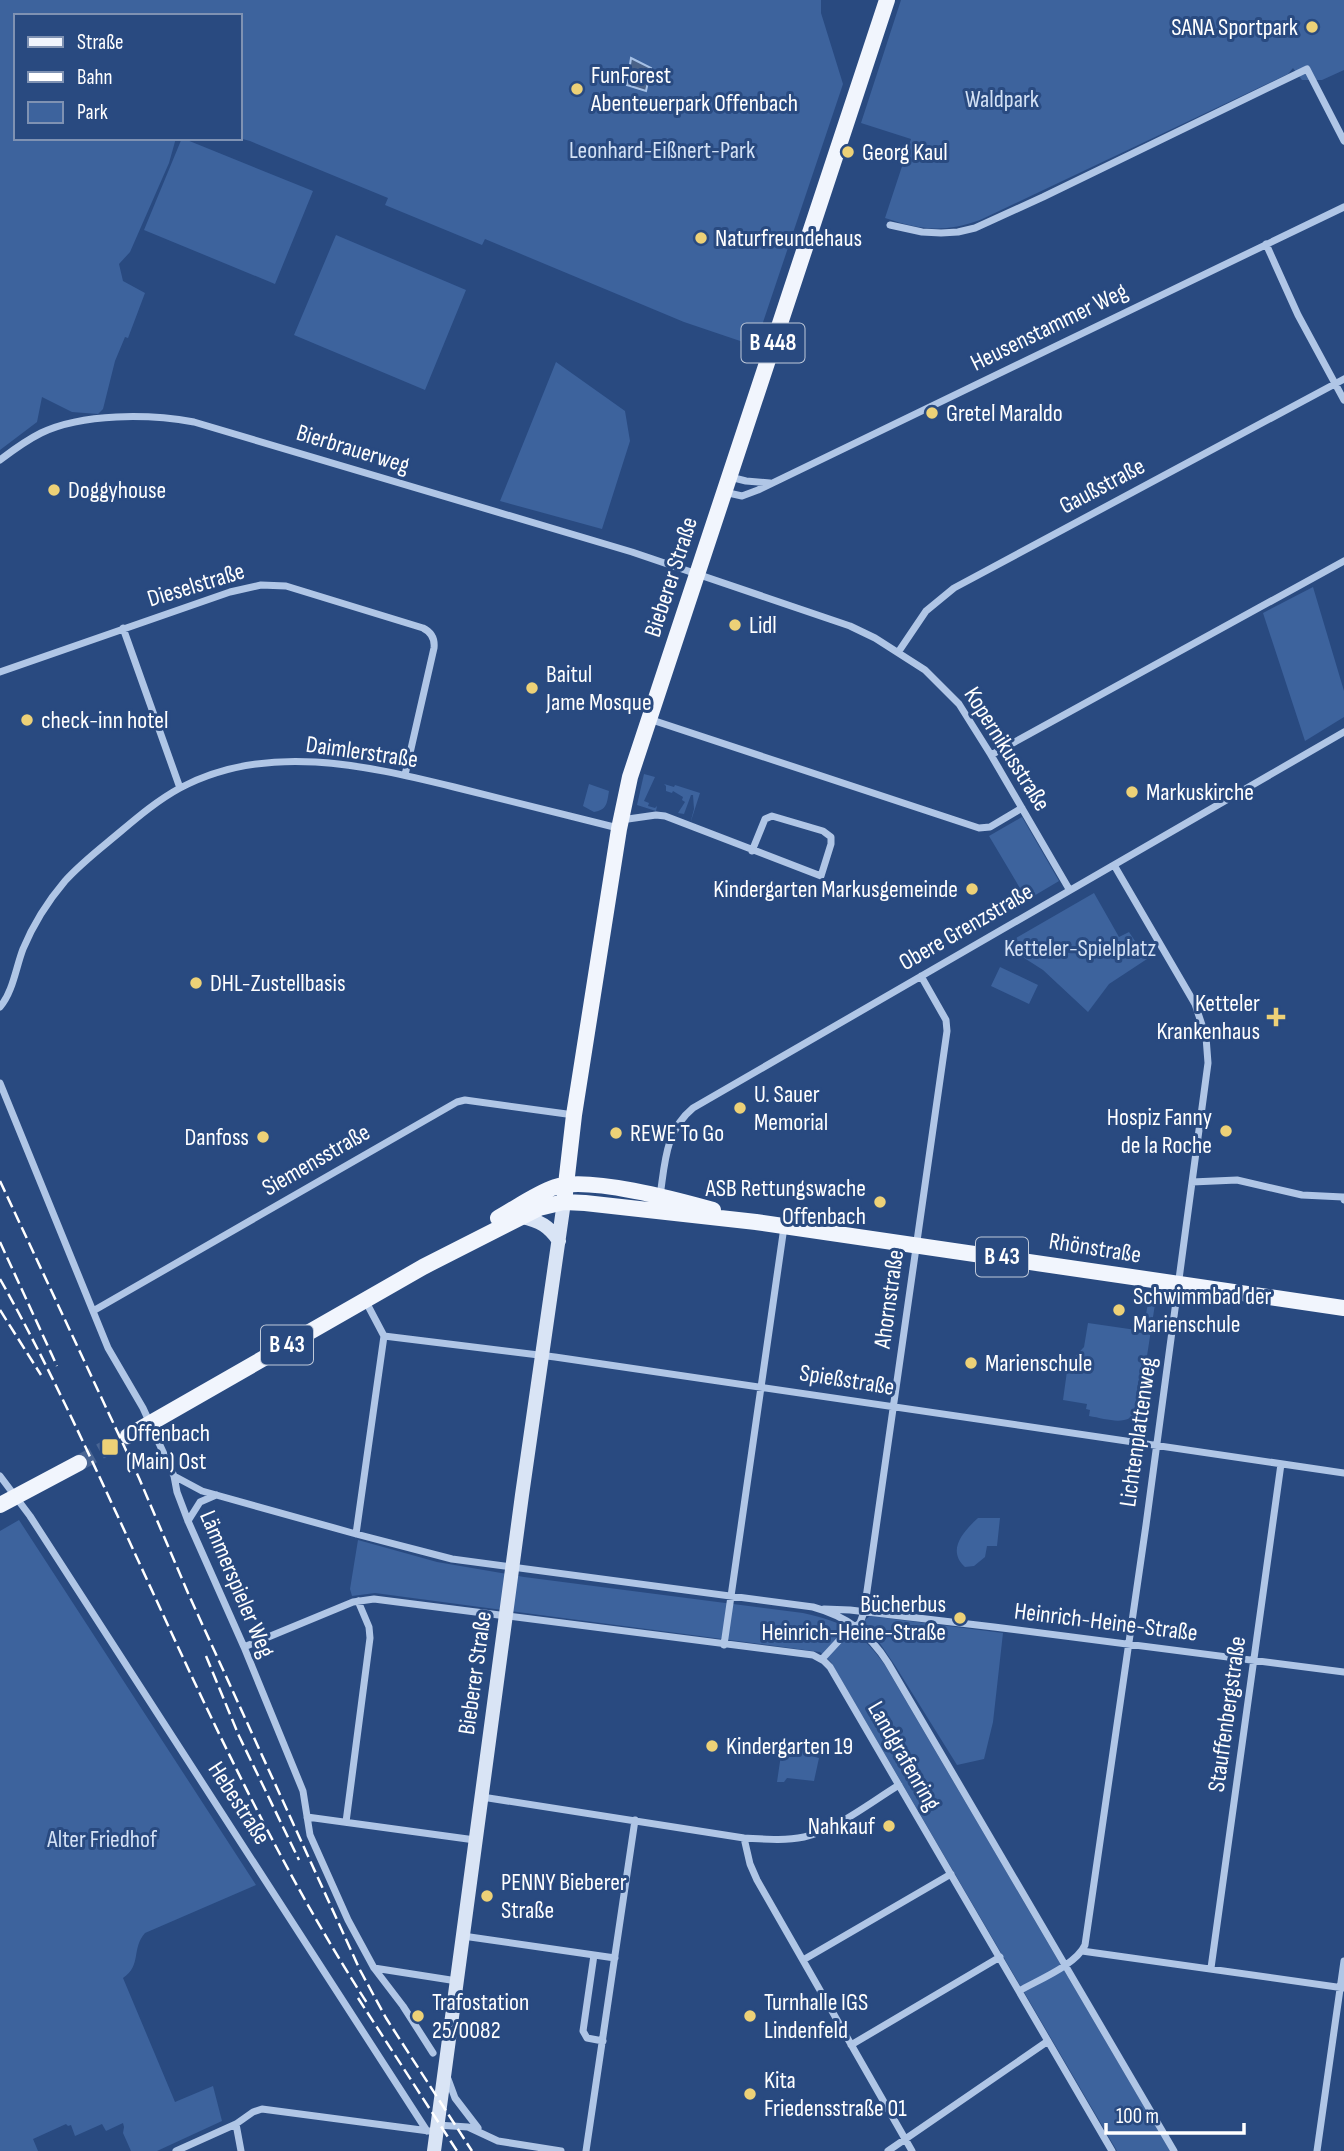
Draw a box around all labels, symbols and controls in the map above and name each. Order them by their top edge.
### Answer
place label: SANA Sportpark [1171,13,1298,42]
legend [14,14,242,140]
marker: SANA Sportpark [1304,19,1320,35]
text: Straße [77,30,123,55]
place label: FunForest Abenteuerpark Offenbach [590,61,798,118]
text: Bahn [77,65,112,90]
marker: FunForest Abenteuerpark Offenbach [569,81,585,97]
park label: Waldpark [965,85,1039,114]
text: Park [77,100,108,125]
park label: Leonhard-Eißnert-Park [569,136,755,165]
place label: Georg Kaul [862,138,948,167]
marker: Georg Kaul [840,144,856,160]
place label: Naturfreundehaus [715,224,862,253]
marker: Naturfreundehaus [693,230,709,246]
street label: Heusenstammer Weg [966,276,1132,378]
road number: B 448 [742,324,804,362]
place label: Gretel Maraldo [946,399,1063,428]
marker: Gretel Maraldo [924,405,940,421]
street label: Bierbrauerweg [293,418,413,480]
street label: Gaußstraße [1054,451,1150,521]
place label: Doggyhouse [68,476,166,505]
marker: Doggyhouse [46,482,62,498]
street label: Bieberer Straße [638,513,704,641]
street label: Dieselstraße [144,557,248,613]
place label: Lidl [749,611,777,640]
marker: Lidl [727,617,743,633]
place label: Baitul Jame Mosque [545,660,652,717]
marker: Baitul Jame Mosque [524,680,540,696]
street label: Kopernikusstraße [957,682,1057,816]
place label: check-inn hotel [41,706,168,735]
marker: check-inn hotel [19,712,35,728]
street label: Daimlerstraße [304,730,420,774]
place label: Markuskirche [1146,778,1254,807]
marker: Markuskirche [1124,784,1140,800]
place label: Kindergarten Markusgemeinde [713,875,958,904]
street label: Obere Grenzstraße [894,877,1038,977]
marker: Kindergarten Markusgemeinde [964,881,980,897]
park label: Ketteler-Spielplatz [1004,934,1156,963]
place label: DHL-Zustellbasis [210,969,346,998]
marker: DHL-Zustellbasis [188,975,204,991]
place label: Ketteler Krankenhaus [1156,989,1260,1046]
marker: Ketteler Krankenhaus [1266,1007,1286,1027]
place label: U. Sauer Memorial [754,1080,828,1137]
marker: U. Sauer Memorial [732,1100,748,1116]
place label: Hospiz Fanny de la Roche [1107,1103,1212,1160]
street label: Siemensstraße [257,1118,375,1202]
place label: REWE To Go [630,1119,724,1148]
place label: Danfoss [185,1123,249,1152]
marker: Hospiz Fanny de la Roche [1218,1123,1234,1139]
marker: REWE To Go [608,1125,624,1141]
marker: Danfoss [255,1129,271,1145]
place label: ASB Rettungswache Offenbach [705,1174,866,1231]
marker: ASB Rettungswache Offenbach [872,1194,888,1210]
street label: Rhönstraße [1047,1226,1143,1270]
road number: B 43 [976,1238,1028,1276]
street label: Ahornstraße [868,1248,910,1351]
place label: Schwimmbad der Marienschule [1133,1282,1272,1339]
marker: Schwimmbad der Marienschule [1111,1302,1127,1318]
road number: B 43 [261,1326,313,1364]
place label: Marienschule [985,1349,1092,1378]
marker: Marienschule [963,1355,979,1371]
street label: Lichtenplattenweg [1113,1355,1163,1509]
street label: Spießstraße [797,1358,897,1402]
place label: Offenbach (Main) Ost [126,1419,210,1476]
marker: Offenbach (Main) Ost [100,1437,120,1457]
street label: Lämmerspieler Weg [193,1506,281,1662]
place label: Bücherbus Heinrich-Heine-Straße [761,1590,946,1647]
street label: Heinrich-Heine-Straße [1013,1596,1199,1648]
street label: Bieberer Straße [452,1609,498,1737]
marker: Bücherbus Heinrich-Heine-Straße [952,1610,968,1626]
street label: Stauffenbergstraße [1202,1634,1252,1794]
street label: Landgrafenring [861,1696,947,1816]
place label: Kindergarten 19 [726,1732,853,1761]
marker: Kindergarten 19 [704,1738,720,1754]
street label: Hebestraße [202,1756,276,1850]
place label: Nahkauf [808,1812,876,1841]
marker: Nahkauf [881,1818,897,1834]
park label: Alter Friedhof [46,1825,158,1854]
place label: PENNY Bieberer Straße [501,1868,627,1925]
marker: PENNY Bieberer Straße [479,1888,495,1904]
place label: Trafostation 25/0082 [432,1988,529,2045]
place label: Turnhalle IGS Lindenfeld [764,1988,868,2045]
marker: Trafostation 25/0082 [410,2008,426,2024]
marker: Turnhalle IGS Lindenfeld [742,2008,758,2024]
place label: Kita Friedensstraße 01 [764,2066,907,2123]
marker: Kita Friedensstraße 01 [742,2086,758,2102]
scale bar [1106,2092,1244,2136]
text: 100 m [1116,2104,1159,2129]

